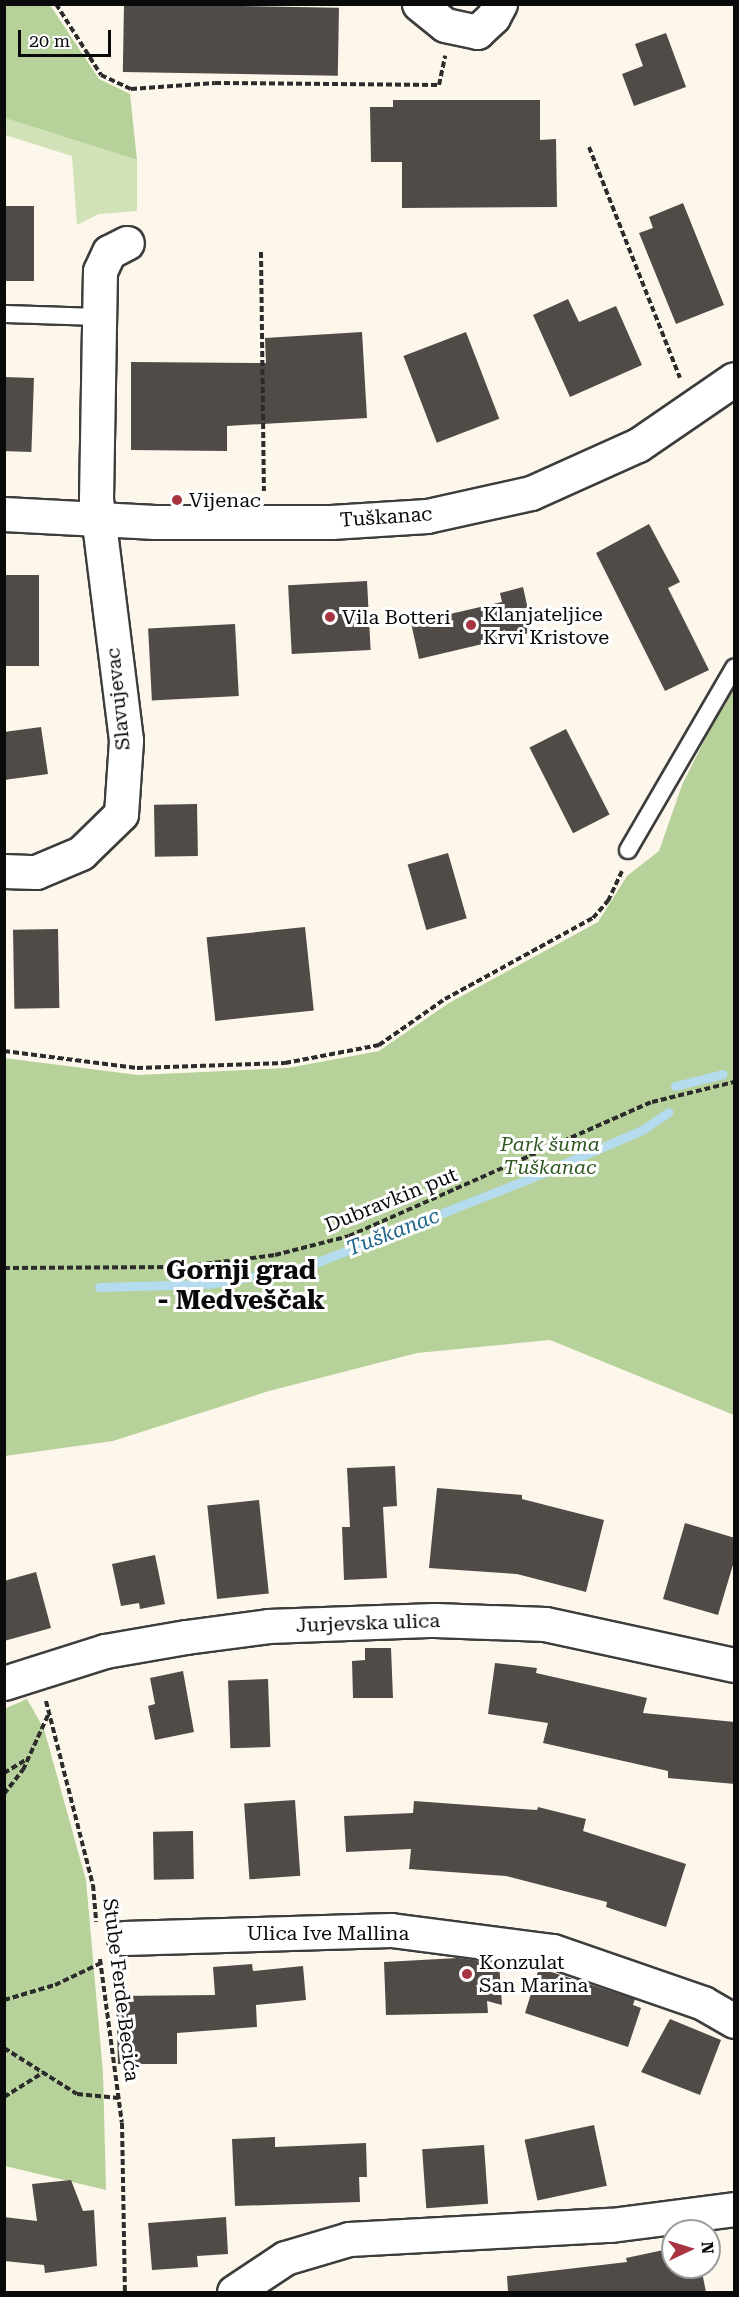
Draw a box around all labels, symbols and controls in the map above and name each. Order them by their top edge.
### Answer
scale bar [21,18,114,56]
text: 20 m [29,30,70,51]
place label: Vijenac [189,488,261,512]
marker: Vijenac [170,493,184,507]
street label: Tuškanac [339,502,433,532]
place label: Klanjateljice Krvi Kristove [483,602,609,649]
place label: Vila Botteri [342,605,451,629]
marker: Vila Botteri [323,610,337,624]
marker: Klanjateljice Krvi Kristove [464,618,478,632]
street label: Slavujevac [101,647,135,751]
park label: Park šuma Tuškanac [500,1133,600,1180]
street label: Dubravkin put [321,1162,461,1238]
water label: Tuškanac [343,1203,443,1261]
district label: Gornji grad - Medveščak [157,1255,325,1316]
street label: Jurjevska ulica [295,1608,441,1638]
street label: Stube Ferde Becića [98,1897,144,2083]
street label: Ulica Ive Mallina [247,1921,409,1945]
place label: Konzulat San Marina [479,1950,588,1997]
marker: Konzulat San Marina [460,1967,474,1981]
north arrow [661,2219,721,2279]
text: N [698,2241,717,2255]

